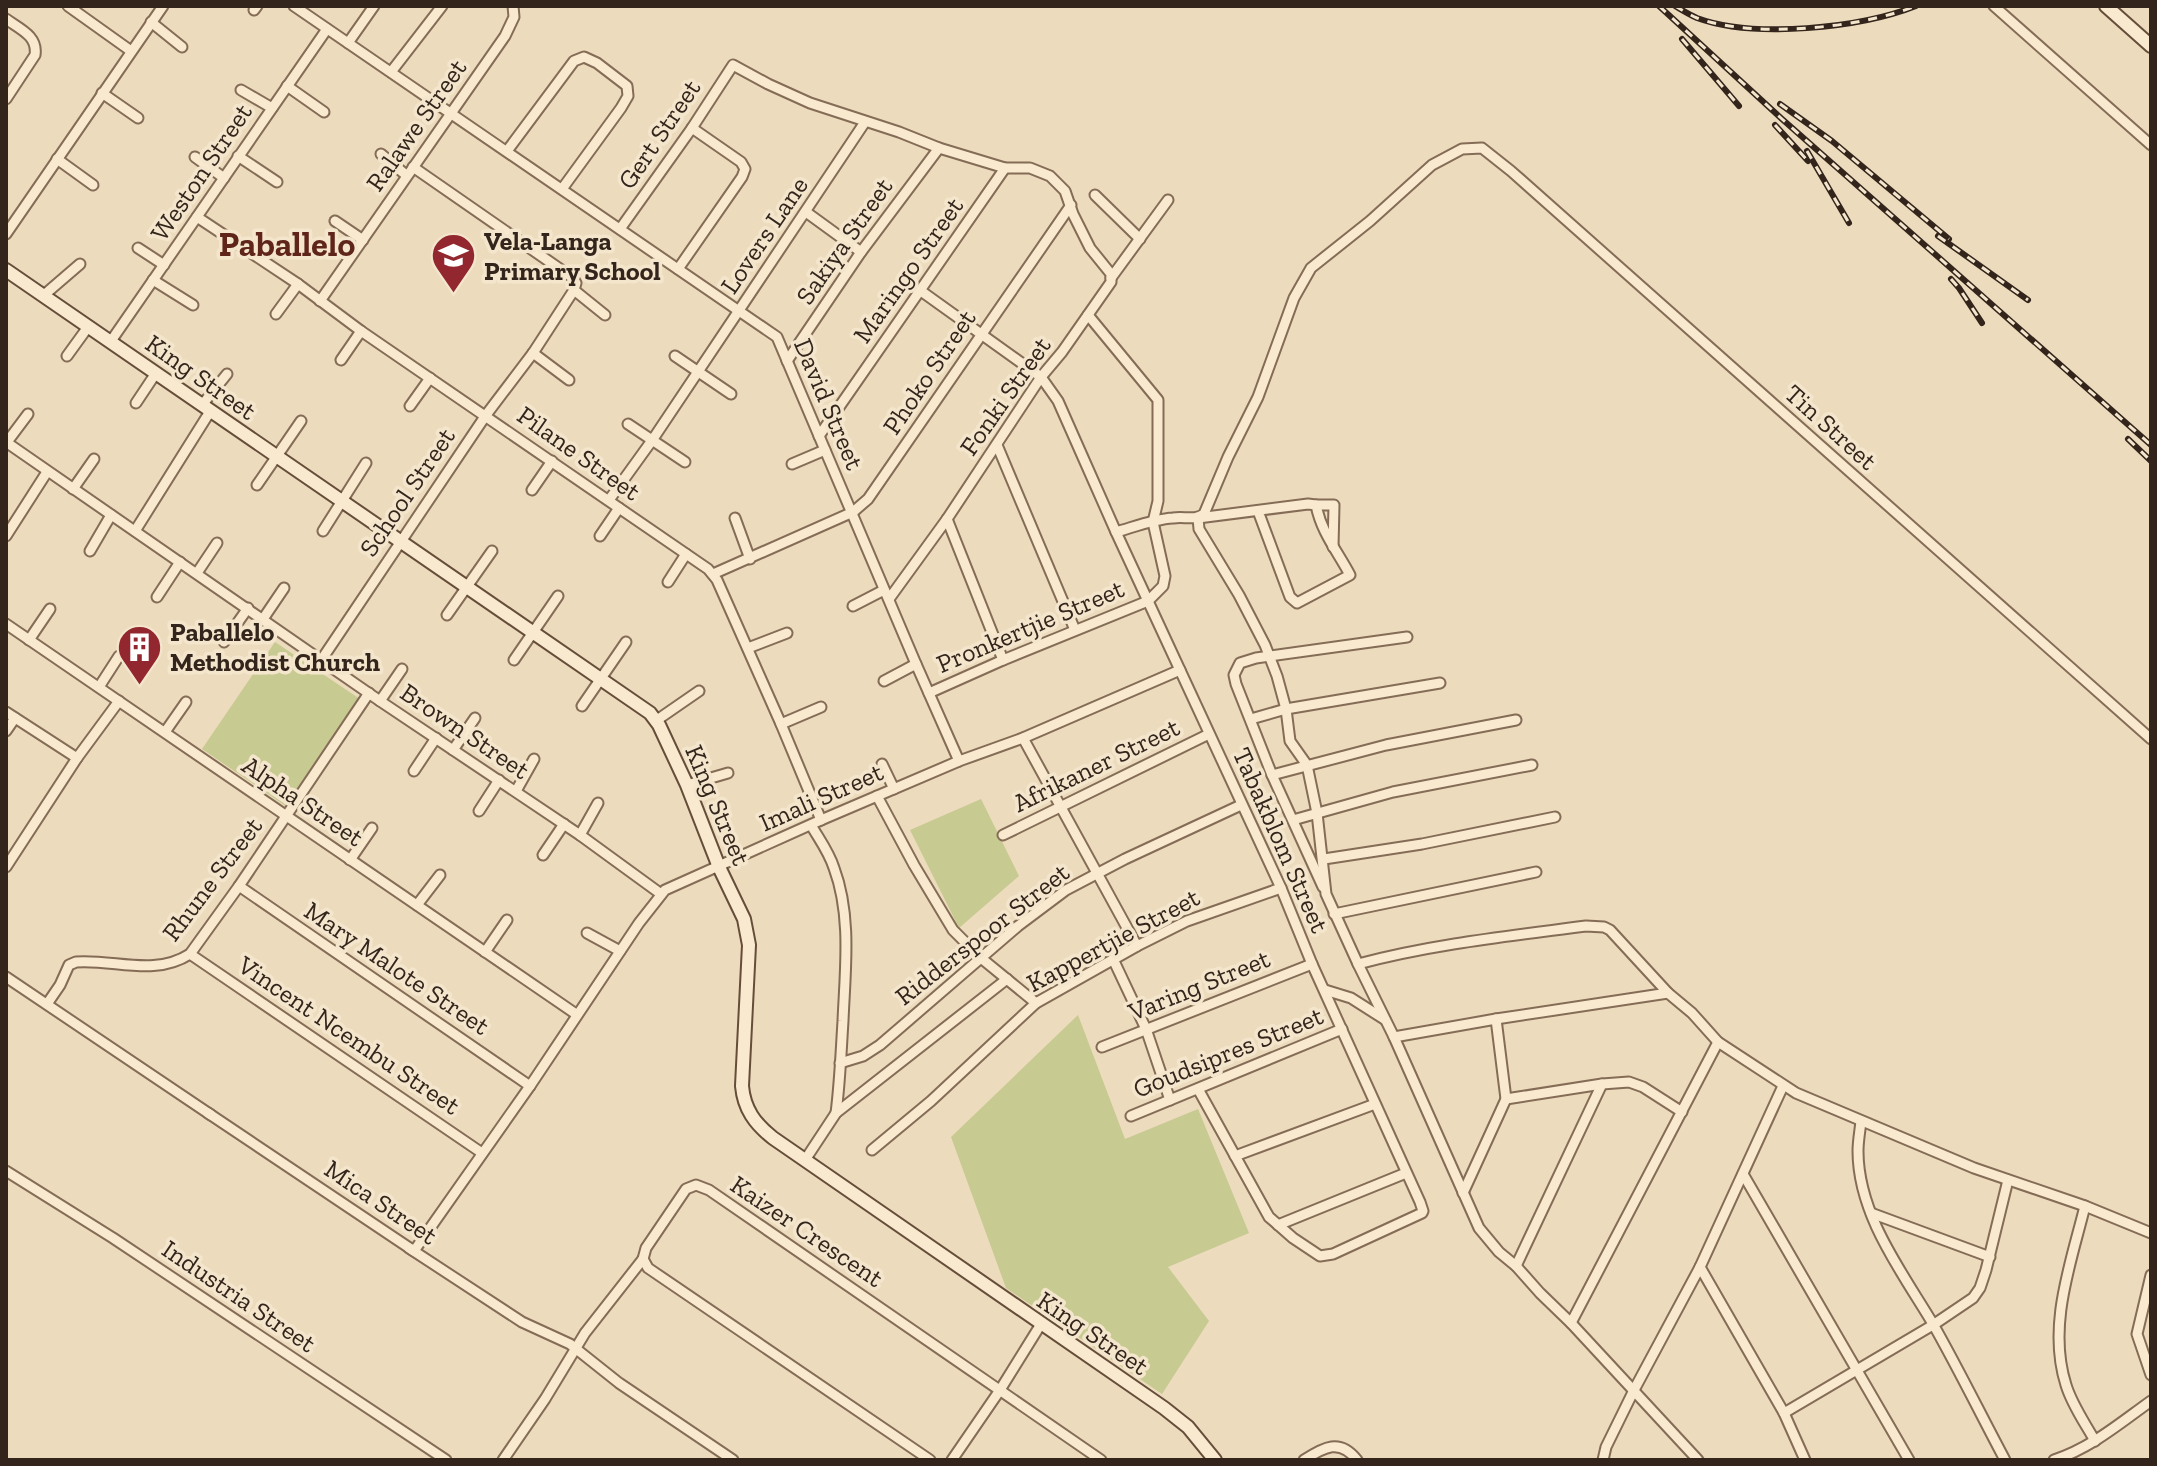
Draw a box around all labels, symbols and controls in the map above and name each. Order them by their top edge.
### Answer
street label: Ralawe Street [359,53,473,197]
street label: Gert Street [611,73,707,195]
street label: Weston Street [143,97,259,247]
street label: Lovers Lane [713,170,815,300]
street label: Sakiya Street [789,171,900,310]
street label: Maringo Street [846,191,970,349]
district label: Paballelo [219,224,355,265]
place label: Vela-Langa Primary School [484,225,661,287]
school or university icon: Vela-Langa Primary School [429,232,477,295]
street label: Phoko Street [876,303,983,440]
street label: King Street [140,327,263,427]
street label: Fonki Street [952,330,1058,461]
street label: David Street [787,334,871,475]
street label: Tin Street [1778,377,1884,477]
street label: Pilane Street [511,399,647,507]
street label: School Street [352,421,462,562]
street label: Pronkertjie Street [932,572,1129,680]
place label: Paballelo Methodist Church [170,616,380,678]
building icon: Paballelo Methodist Church [115,623,163,686]
street label: Brown Street [394,676,536,786]
street label: Afrikaner Street [1007,711,1185,819]
street label: King Street [678,740,758,870]
street label: Tabakblom Street [1226,743,1336,938]
street label: Alpha Street [236,749,370,853]
street label: Imali Street [754,755,888,838]
street label: Rhune Street [155,811,269,947]
street label: Ridderspoor Street [889,856,1076,1012]
street label: Kappertjie Street [1021,881,1205,999]
street label: Mary Malote Street [298,894,496,1042]
street label: Varing Street [1123,942,1275,1028]
street label: Vincent Ncembu Street [231,948,467,1122]
street label: Goudsipres Street [1128,999,1328,1105]
street label: Mica Street [318,1153,444,1252]
street label: Kaizer Crescent [725,1168,890,1294]
street label: Industria Street [156,1233,322,1359]
street label: King Street [1031,1284,1155,1382]

